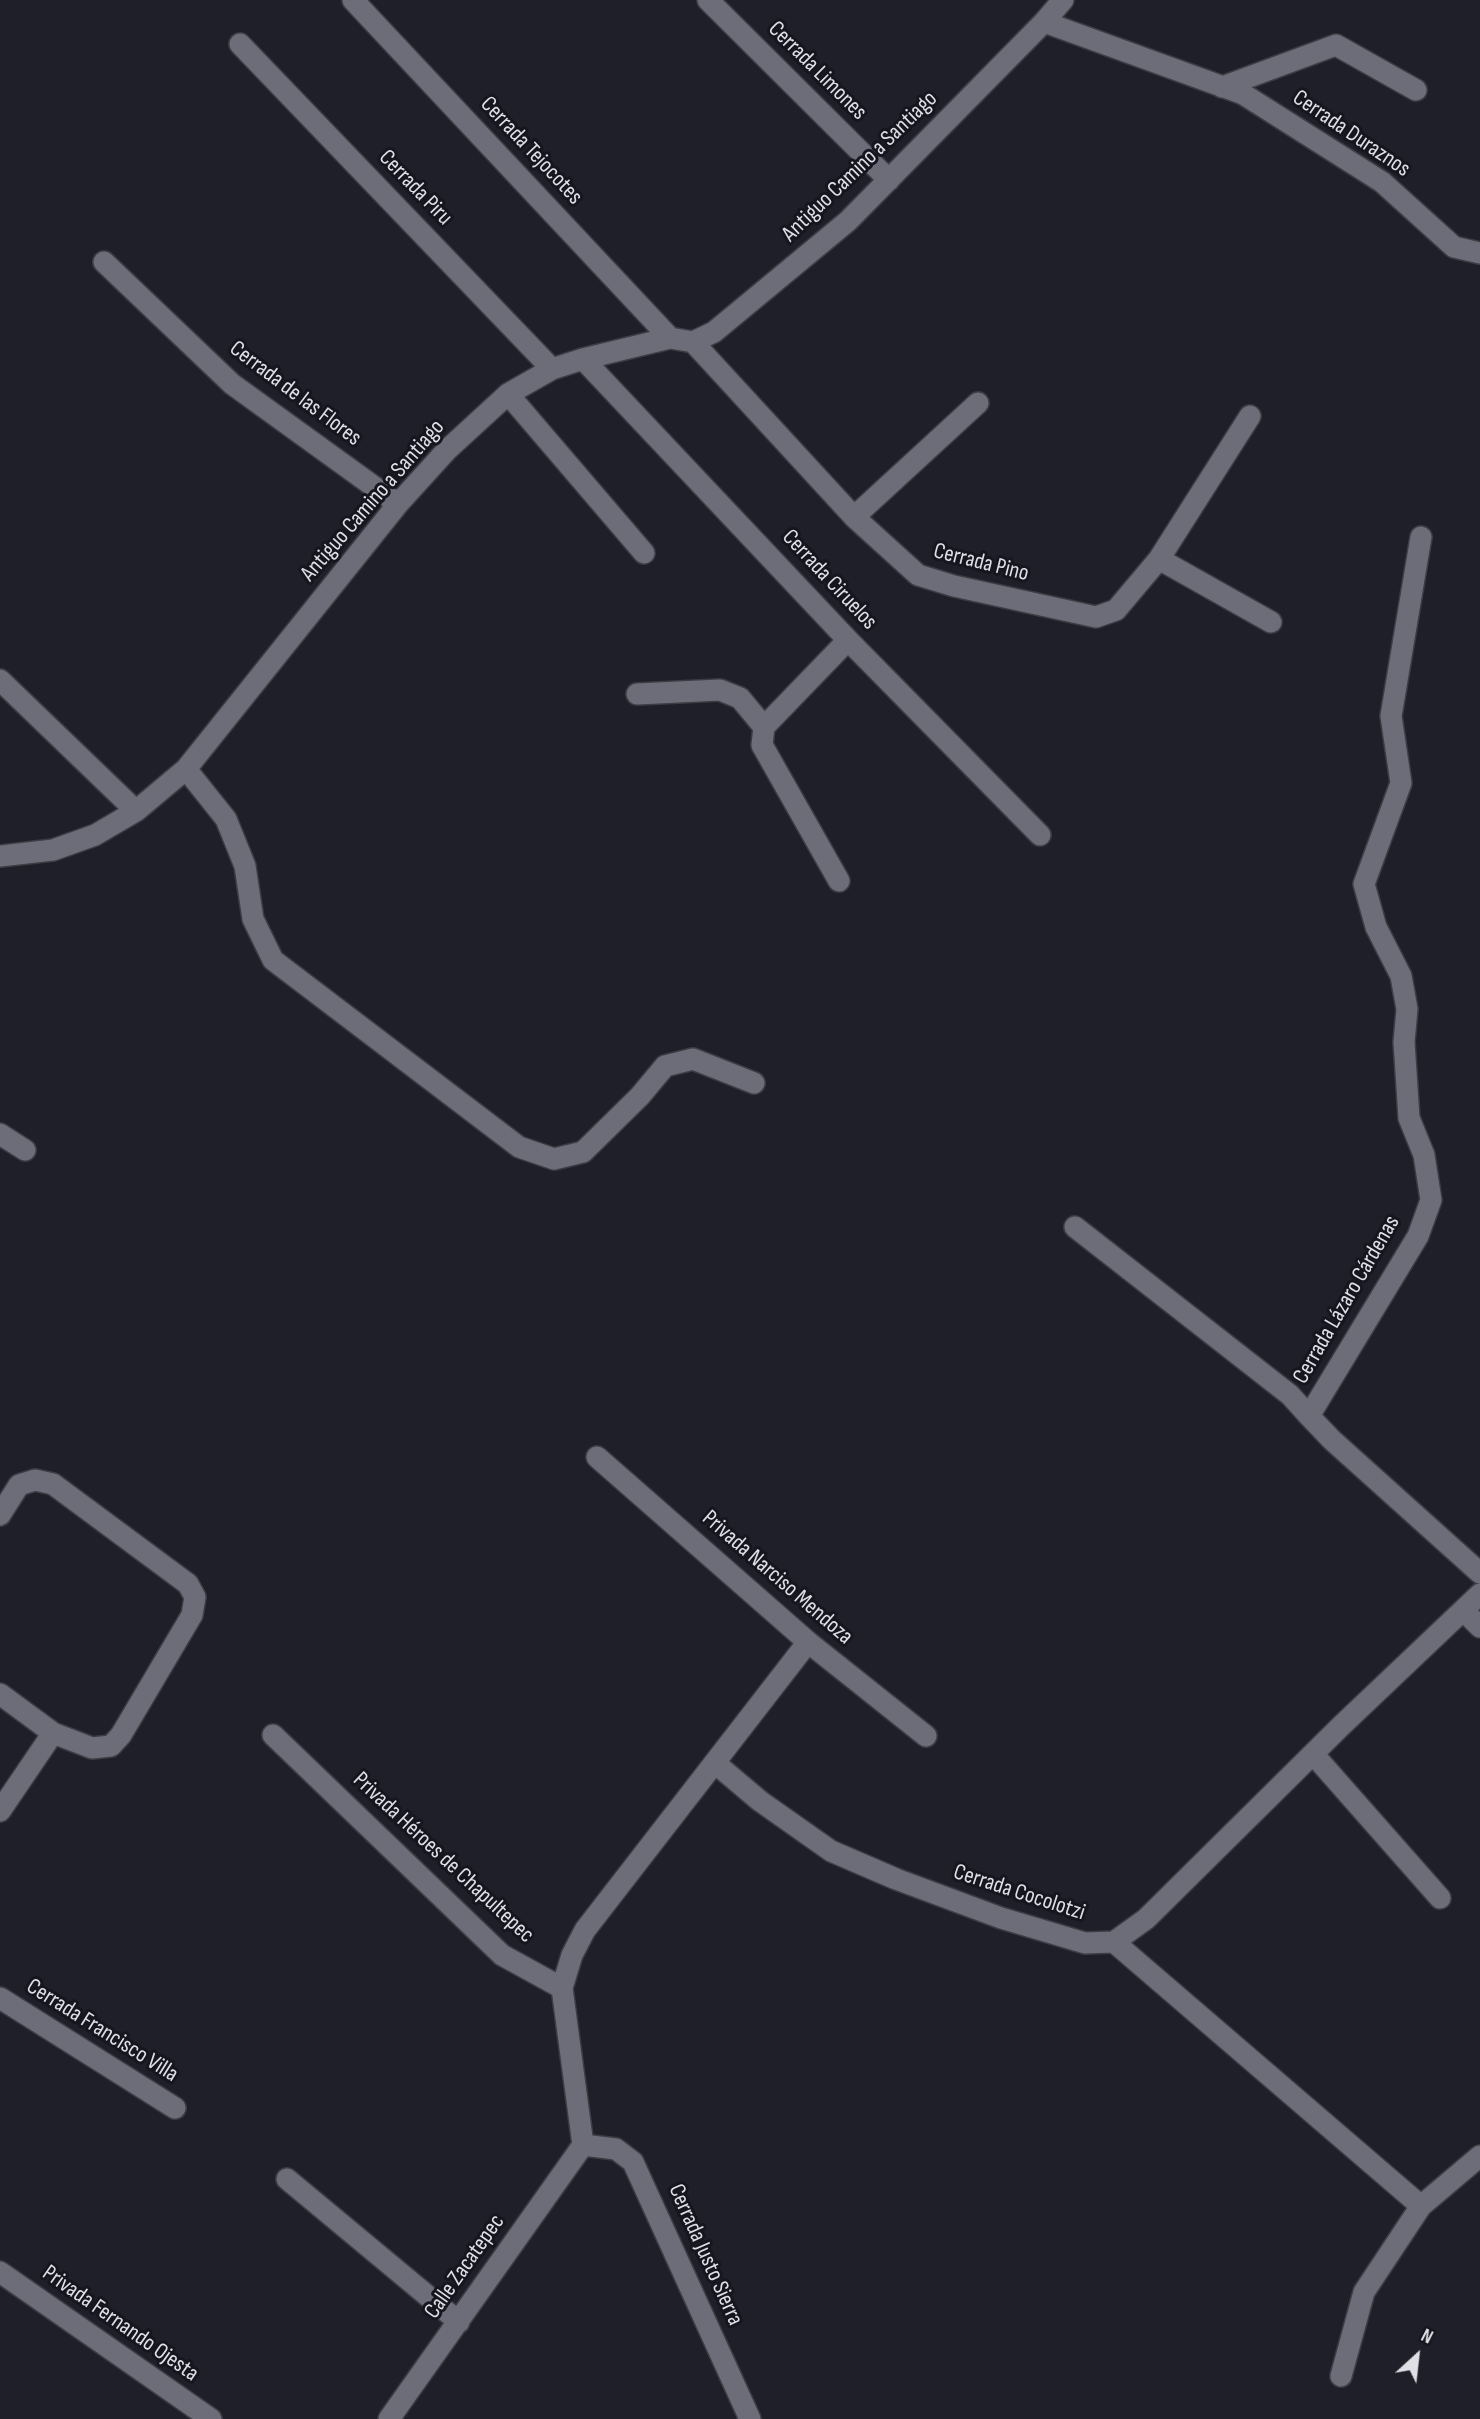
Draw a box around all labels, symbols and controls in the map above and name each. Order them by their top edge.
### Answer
street label: Cerrada Limones [762,16,872,126]
street label: Cerrada Duraznos [1287,85,1415,183]
street label: Antiguo Camino a Santiago [777,86,943,248]
street label: Cerrada Tejocotes [474,91,588,211]
street label: Cerrada Piru [372,145,458,231]
street label: Cerrada de las Flores [224,335,366,453]
street label: Antiguo Camino a Santiago [295,414,451,588]
street label: Cerrada Ciruelos [776,524,882,636]
street label: Cerrada Pino [930,538,1032,588]
street label: Cerrada Lázaro Cárdenas [1288,1211,1406,1389]
street label: Privada Narciso Mendoza [696,1505,858,1651]
street label: Privada Héroes de Chapultepec [347,1767,539,1949]
street label: Cerrada Cocolotzi [950,1859,1088,1927]
street label: Cerrada Francisco Villa [21,1973,183,2089]
street label: Cerrada Justo Sierra [662,2180,748,2330]
street label: Calle Zacatepec [419,2210,511,2324]
street label: Privada Fernando Ojesta [37,2260,203,2388]
north arrow [1382,2321,1452,2391]
text: N [1417,2324,1437,2349]

